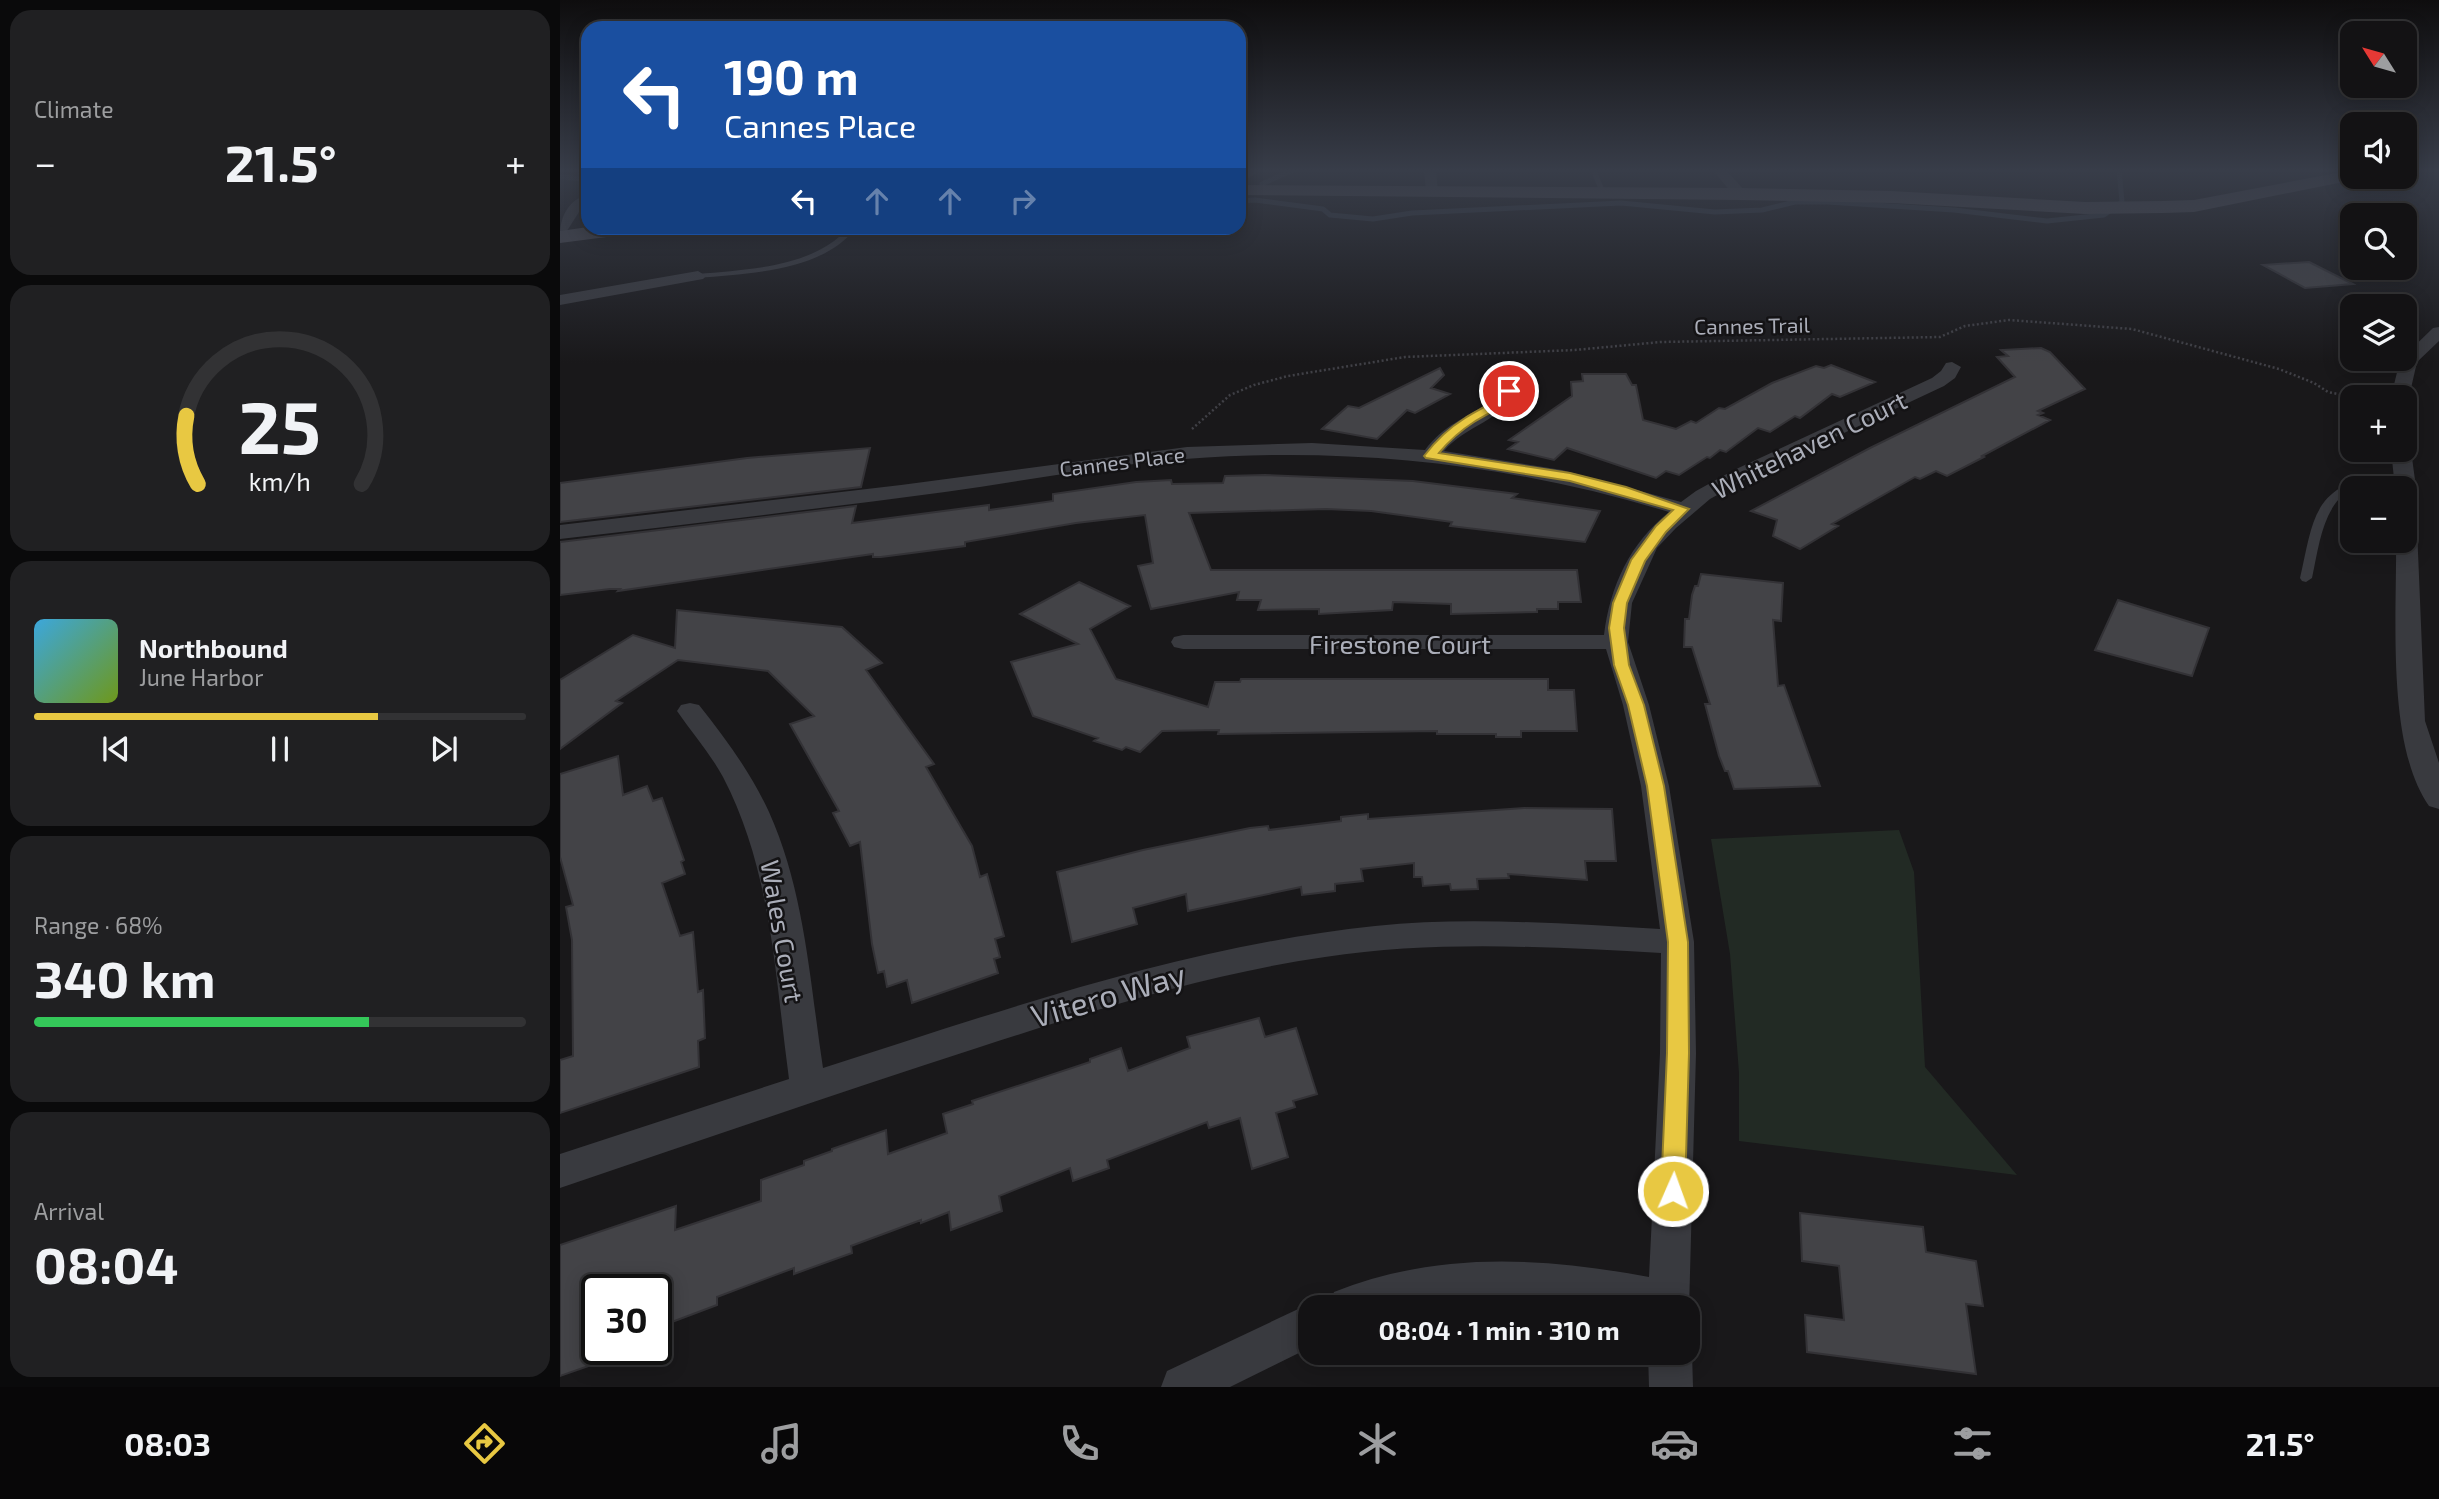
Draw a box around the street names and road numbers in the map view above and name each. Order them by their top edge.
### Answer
street label: Cannes Trail [1694,311,1811,339]
street label: Whitehaven Court [1707,383,1911,505]
street label: Cannes Place [1058,441,1186,481]
street label: Firestone Court [1309,628,1491,659]
street label: Wales Court [755,857,811,1005]
street label: Vitero Way [1027,954,1190,1034]

